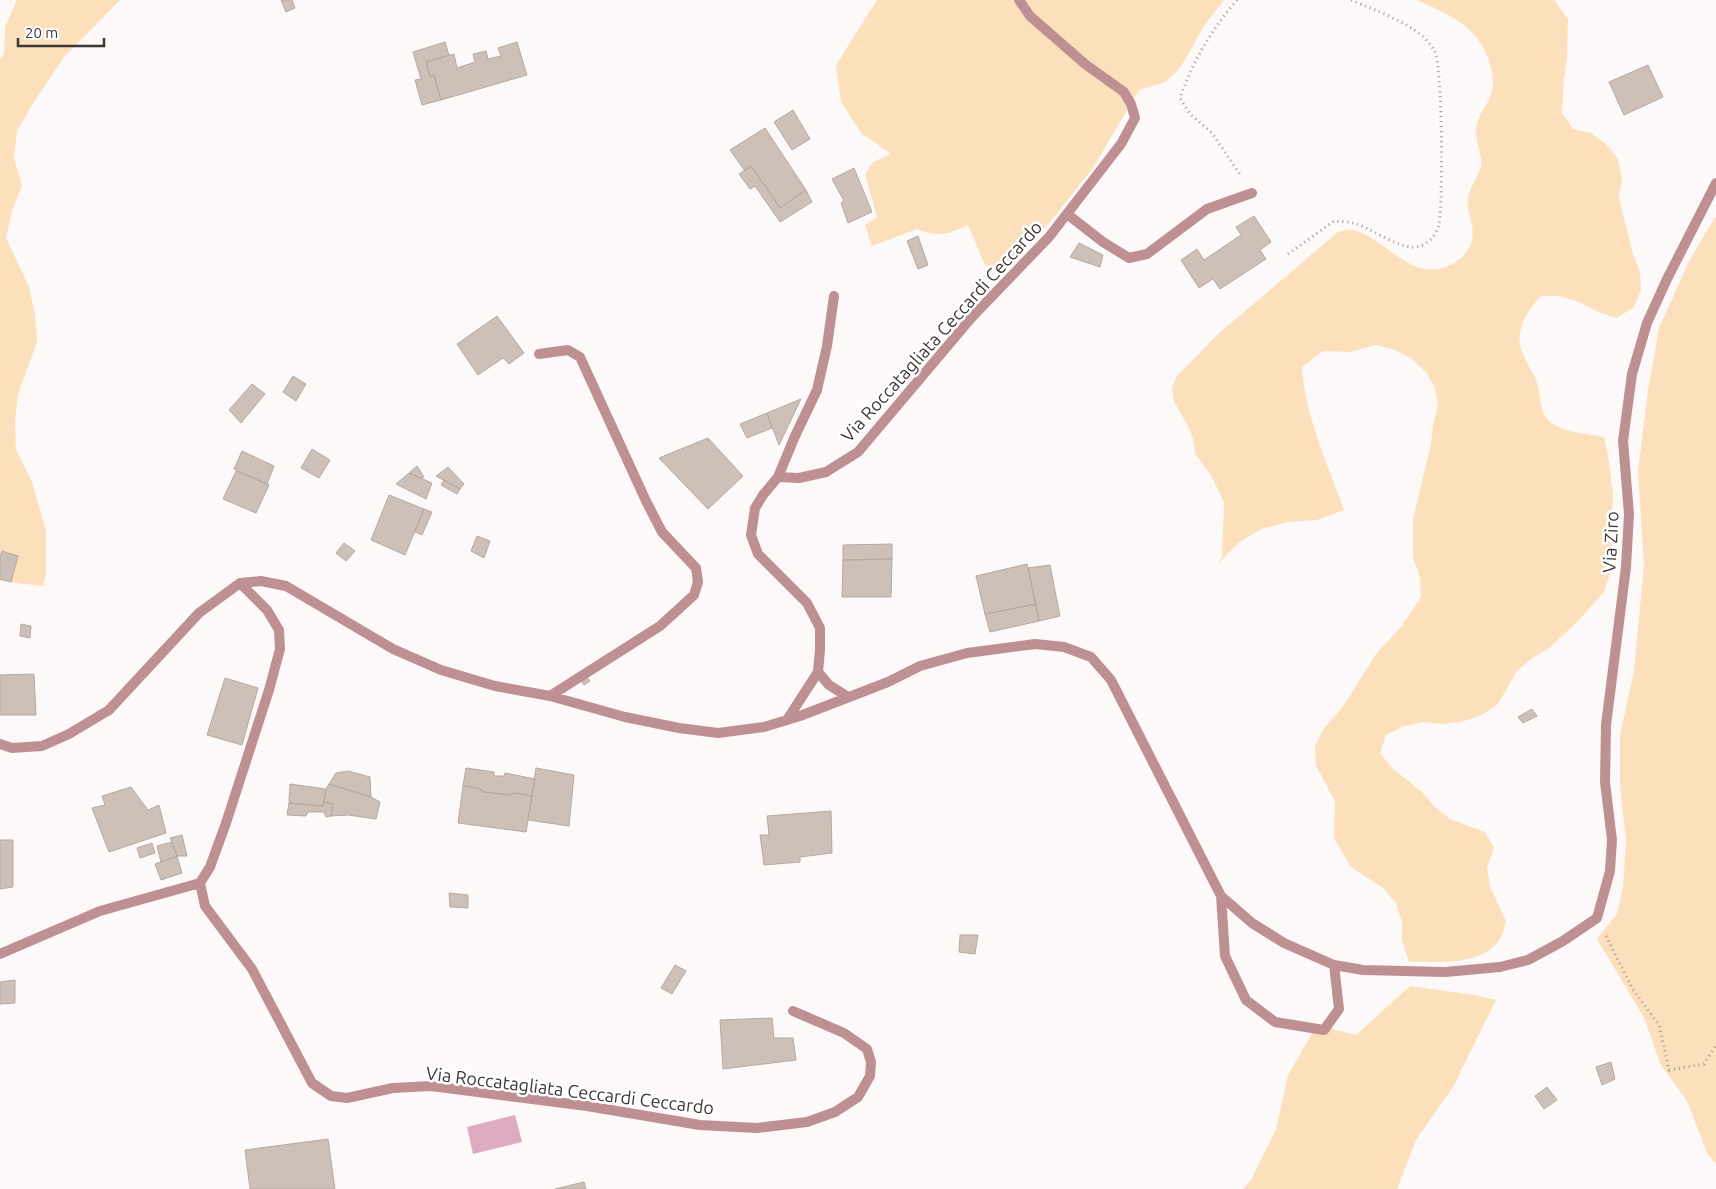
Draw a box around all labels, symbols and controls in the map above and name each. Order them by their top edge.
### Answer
scale bar [18,15,104,47]
text: 20 m [25,24,58,41]
street label: Via Roccatagliata Ceccardi Ceccardo [837,217,1045,445]
street label: Via Ziro [1598,511,1622,573]
street label: Via Roccatagliata Ceccardi Ceccardo [425,1062,715,1118]

